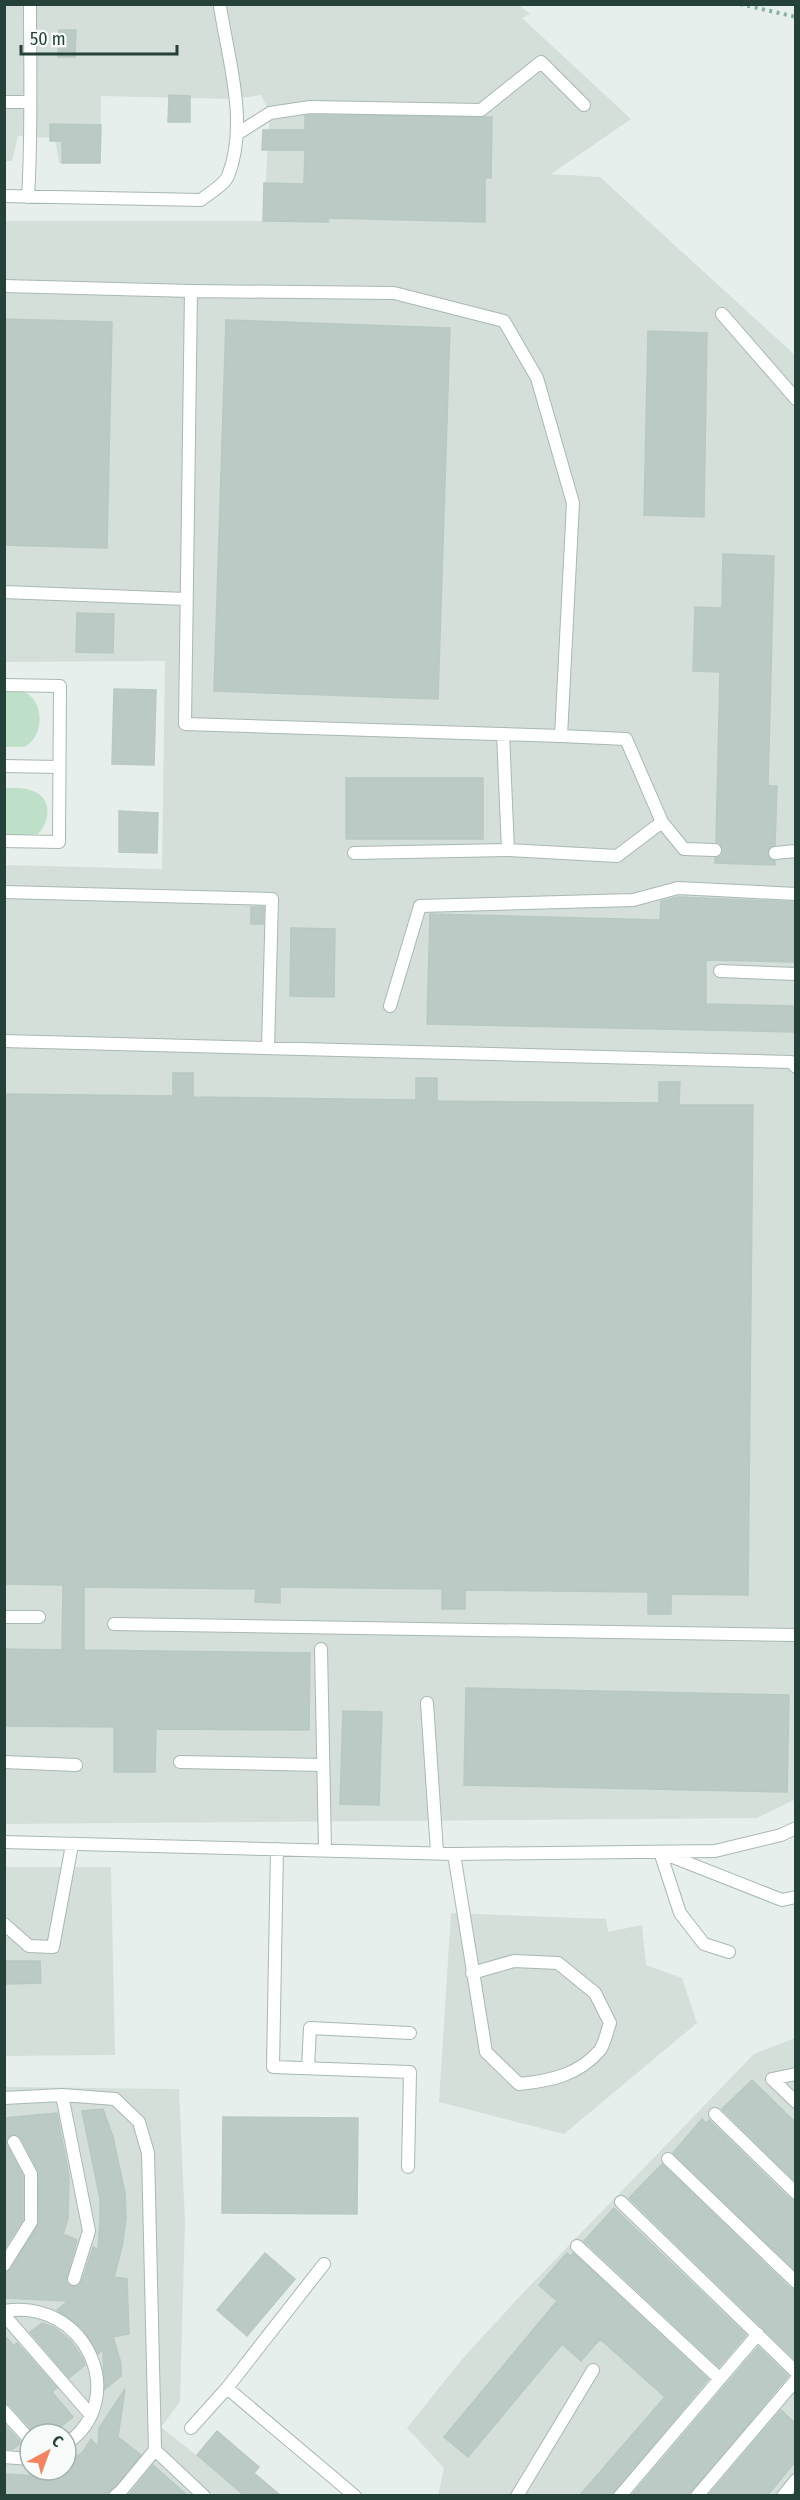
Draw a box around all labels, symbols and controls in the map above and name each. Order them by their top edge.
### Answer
scale bar [21,18,177,56]
text: 50 m [30,28,66,50]
north arrow [18,2422,78,2482]
text: С [48,2431,67,2451]

